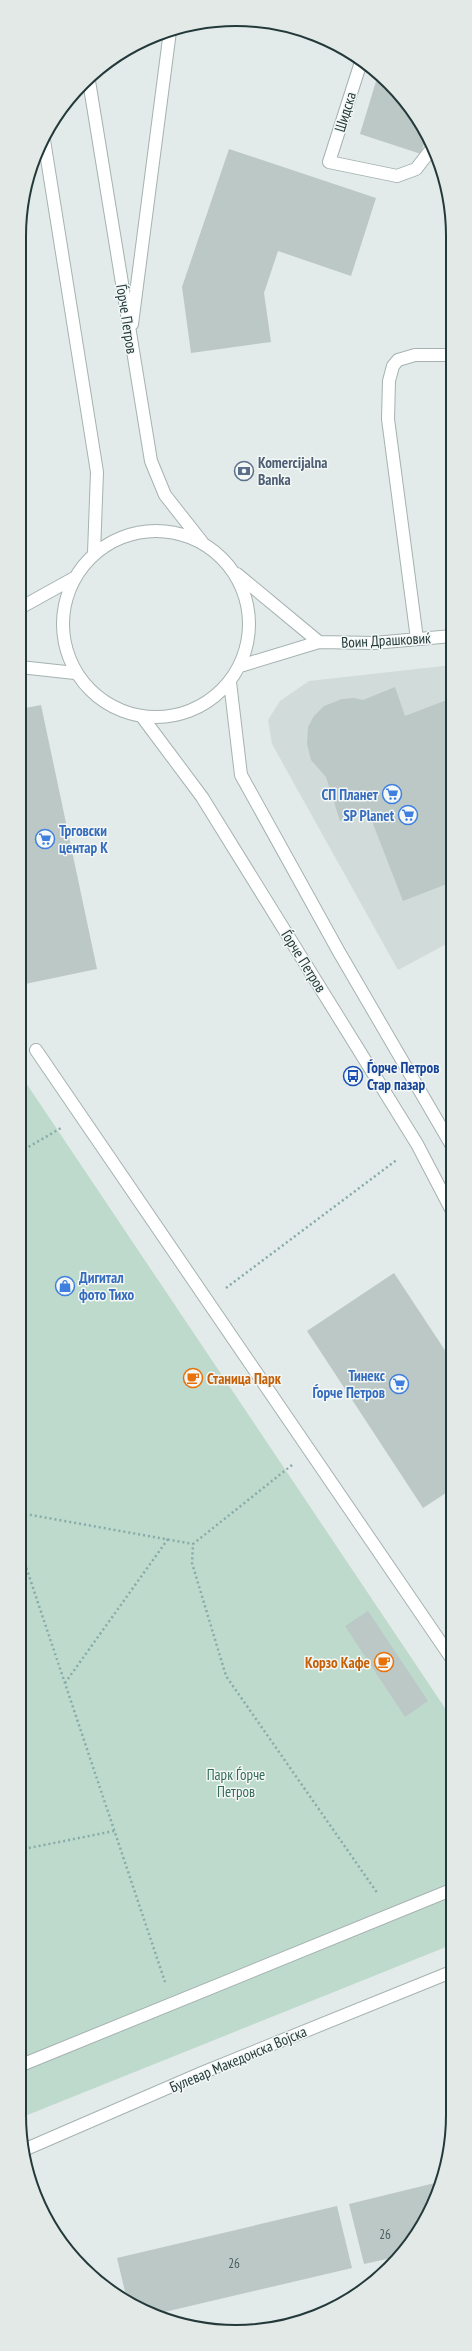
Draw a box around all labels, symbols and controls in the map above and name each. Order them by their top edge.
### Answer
street label: Шидска [330,90,360,134]
street label: Ѓорче Петров [112,283,142,355]
place label: Komercijalna Banka [258,453,327,489]
bank icon: Komercijalna Banka [233,460,255,482]
street label: Воин Драшковиќ [341,628,431,652]
supermarket icon: СП Планет [381,783,403,805]
place label: СП Планет [321,785,379,804]
supermarket icon: SP Planet [397,804,419,826]
place label: SP Planet [343,806,395,825]
place label: Трговски центар К [59,821,108,857]
supermarket icon: Трговски центар К [34,828,56,850]
street label: Ѓорче Петров [277,926,331,996]
place label: Ѓорче Петров Стар пазар [367,1058,439,1094]
bus stop icon: Ѓорче Петров Стар пазар [342,1065,364,1087]
place label: Дигитал фото Тихо [79,1268,135,1304]
shop icon: Дигитал фото Тихо [54,1275,76,1297]
place label: Тинекс Ѓорче Петров [313,1366,386,1402]
cafe icon: Станица Парк [182,1367,204,1389]
place label: Станица Парк [207,1369,282,1388]
supermarket icon: Тинекс Ѓорче Петров [388,1373,410,1395]
cafe icon: Корзо Кафе [373,1651,395,1673]
place label: Корзо Кафе [305,1653,370,1672]
park label: Парк Ѓорче Петров [207,1765,265,1801]
street label: Булевар Македонска Војска [167,2021,309,2097]
house number: 26 [379,2226,391,2243]
house number: 26 [228,2255,240,2272]

